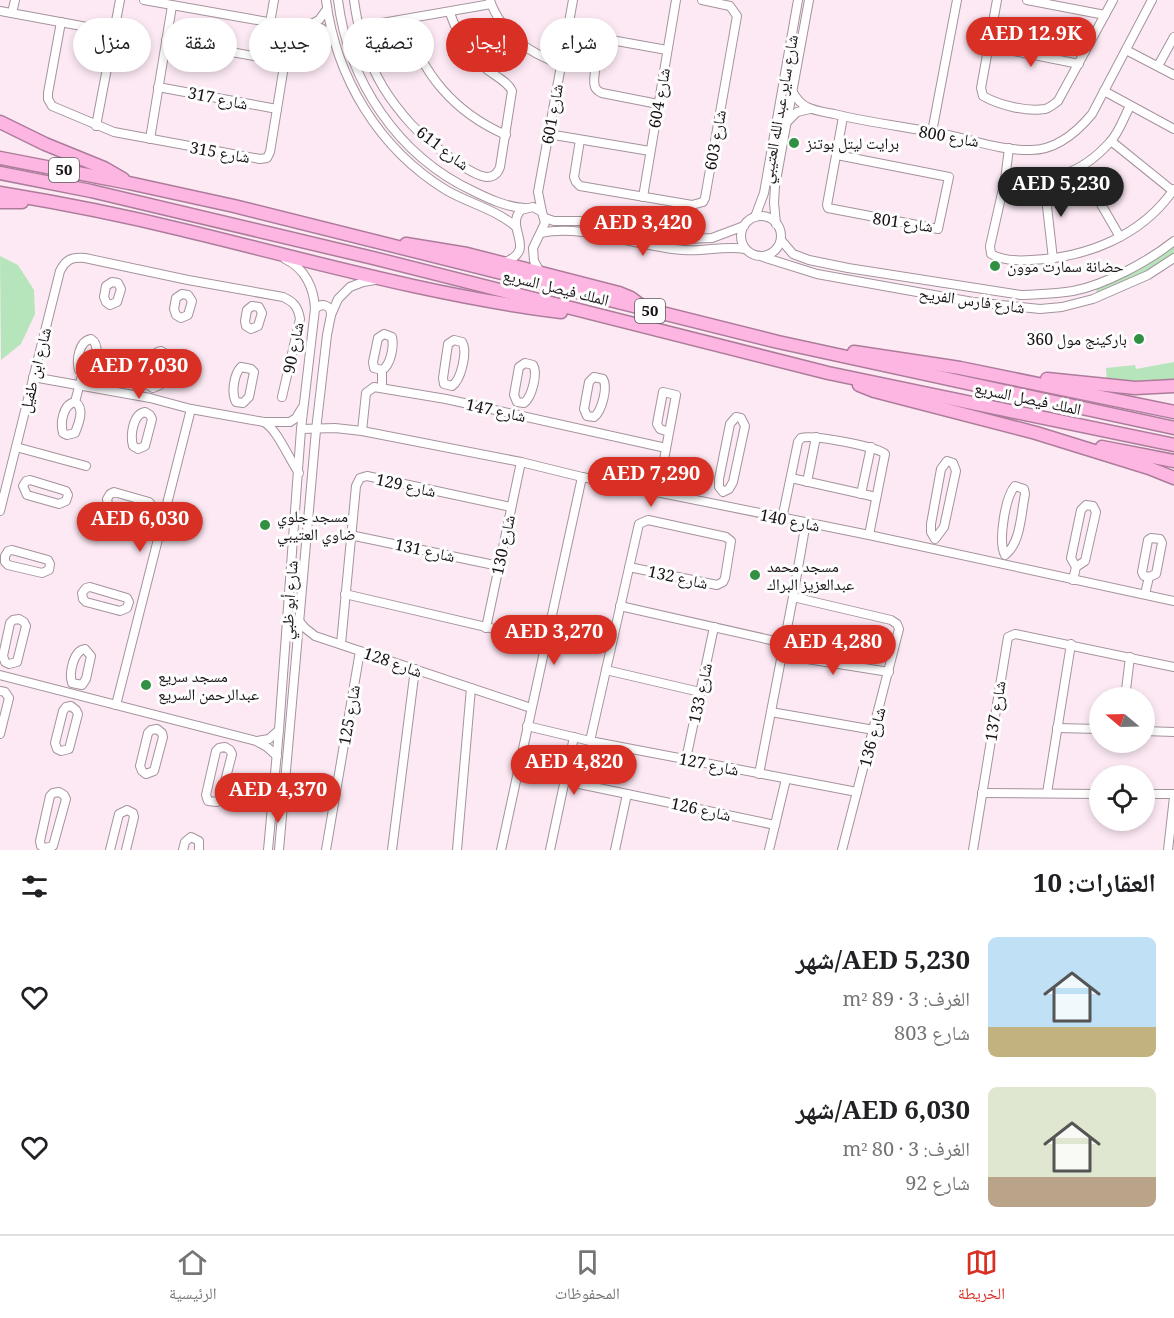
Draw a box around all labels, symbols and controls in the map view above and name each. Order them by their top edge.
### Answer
pin: AED 12.9K [962,17,1100,68]
chip: منزل [73,18,151,72]
chip: شقة [163,18,237,72]
chip: جديد [249,18,331,72]
chip: تصفية [343,18,434,72]
chip: إيجار [446,18,528,72]
chip: شراء [540,18,618,72]
text: AED 12.9K [980,19,1082,53]
street label: شارع ساير عبد الله العتيبي [755,33,808,186]
street label: شارع 604 [643,66,680,131]
street label: شارع 317 [185,81,250,120]
street label: شارع 601 [536,82,573,147]
street label: شارع 603 [699,108,736,173]
street label: شارع 800 [916,120,981,157]
street label: شارع 611 [409,121,474,179]
place label: برايت ليتل بوتنز [805,132,899,159]
street label: شارع 315 [187,136,252,173]
marker: برايت ليتل بوتنز [787,136,801,150]
road number: 50 [49,158,79,182]
pin: AED 5,230 [992,167,1130,218]
text: AED 5,230 [1012,169,1110,203]
pin: AED 3,420 [574,206,712,257]
street label: شارع 801 [871,207,935,242]
text: AED 3,420 [594,208,692,242]
place label: حضانة سمارت موون [1007,255,1124,282]
marker: حضانة سمارت موون [988,259,1002,273]
street label: الملك فيصل السريع [500,263,611,316]
street label: شارع فارس الفريح [917,282,1026,323]
road number: 50 [635,299,665,323]
street label: شارع 90 [277,320,314,376]
street label: شارع ابن طفيل [14,325,61,416]
place label: باركينج مول 360 [1026,328,1127,355]
marker: باركينج مول 360 [1132,332,1146,346]
pin: AED 7,030 [70,349,208,400]
text: AED 7,030 [90,351,188,385]
street label: الملك فيصل السريع [972,376,1083,425]
street label: شارع 147 [463,393,528,432]
pin: AED 7,290 [582,457,720,508]
text: AED 7,290 [602,459,700,493]
street label: شارع 129 [373,468,438,507]
pin: AED 6,030 [71,502,209,553]
street label: شارع 140 [757,503,822,542]
text: AED 6,030 [91,504,189,538]
place label: مسجد جلوي ضاوي العتيبي [277,505,356,550]
street label: شارع 130 [486,513,525,578]
marker: مسجد جلوي ضاوي العتيبي [258,518,272,532]
street label: شارع 131 [392,533,457,572]
place label: مسجد محمد عبدالعزيز البراك [767,555,854,600]
street label: شارع أبو ظبي [275,560,308,641]
street label: شارع 132 [645,560,710,599]
marker: مسجد محمد عبدالعزيز البراك [748,568,762,582]
pin: AED 3,270 [485,615,623,666]
text: AED 3,270 [505,617,603,651]
pin: AED 4,280 [764,625,902,676]
text: AED 4,280 [784,627,882,661]
street label: شارع 128 [359,642,425,687]
street label: شارع 133 [683,661,722,726]
place label: مسجد سريع عبدالرحمن السريع [158,665,259,710]
marker: مسجد سريع عبدالرحمن السريع [139,678,153,692]
street label: شارع 137 [979,679,1016,744]
street label: شارع 125 [333,683,370,748]
north arrow [1089,687,1155,753]
map controls [1089,687,1155,831]
street label: شارع 136 [854,705,895,771]
pin: AED 4,820 [505,745,643,796]
text: AED 4,820 [525,747,623,781]
street label: شارع 127 [676,747,741,786]
button: locate [1089,765,1155,831]
pin: AED 4,370 [209,773,347,824]
text: AED 4,370 [229,775,327,809]
street label: شارع 126 [668,792,733,831]
text: العقارات: 10 [1033,864,1156,908]
icon: filters [18,870,51,903]
text: AED 5,230/شهر [796,941,970,985]
icon: home [1036,961,1108,1033]
icon: heart [18,981,51,1014]
text: الغرف: 3 · 89 m² [842,985,970,1019]
text: شارع 803 [894,1019,970,1053]
text: AED 6,030/شهر [796,1091,970,1135]
icon: home [1036,1111,1108,1183]
icon: heart [18,1131,51,1164]
text: الغرف: 3 · 80 m² [842,1135,970,1169]
text: شارع 92 [905,1169,970,1203]
tab: الرئيسية [169,1246,217,1309]
tab: المحفوظات [555,1246,620,1309]
tab: الخريطة [958,1246,1005,1309]

